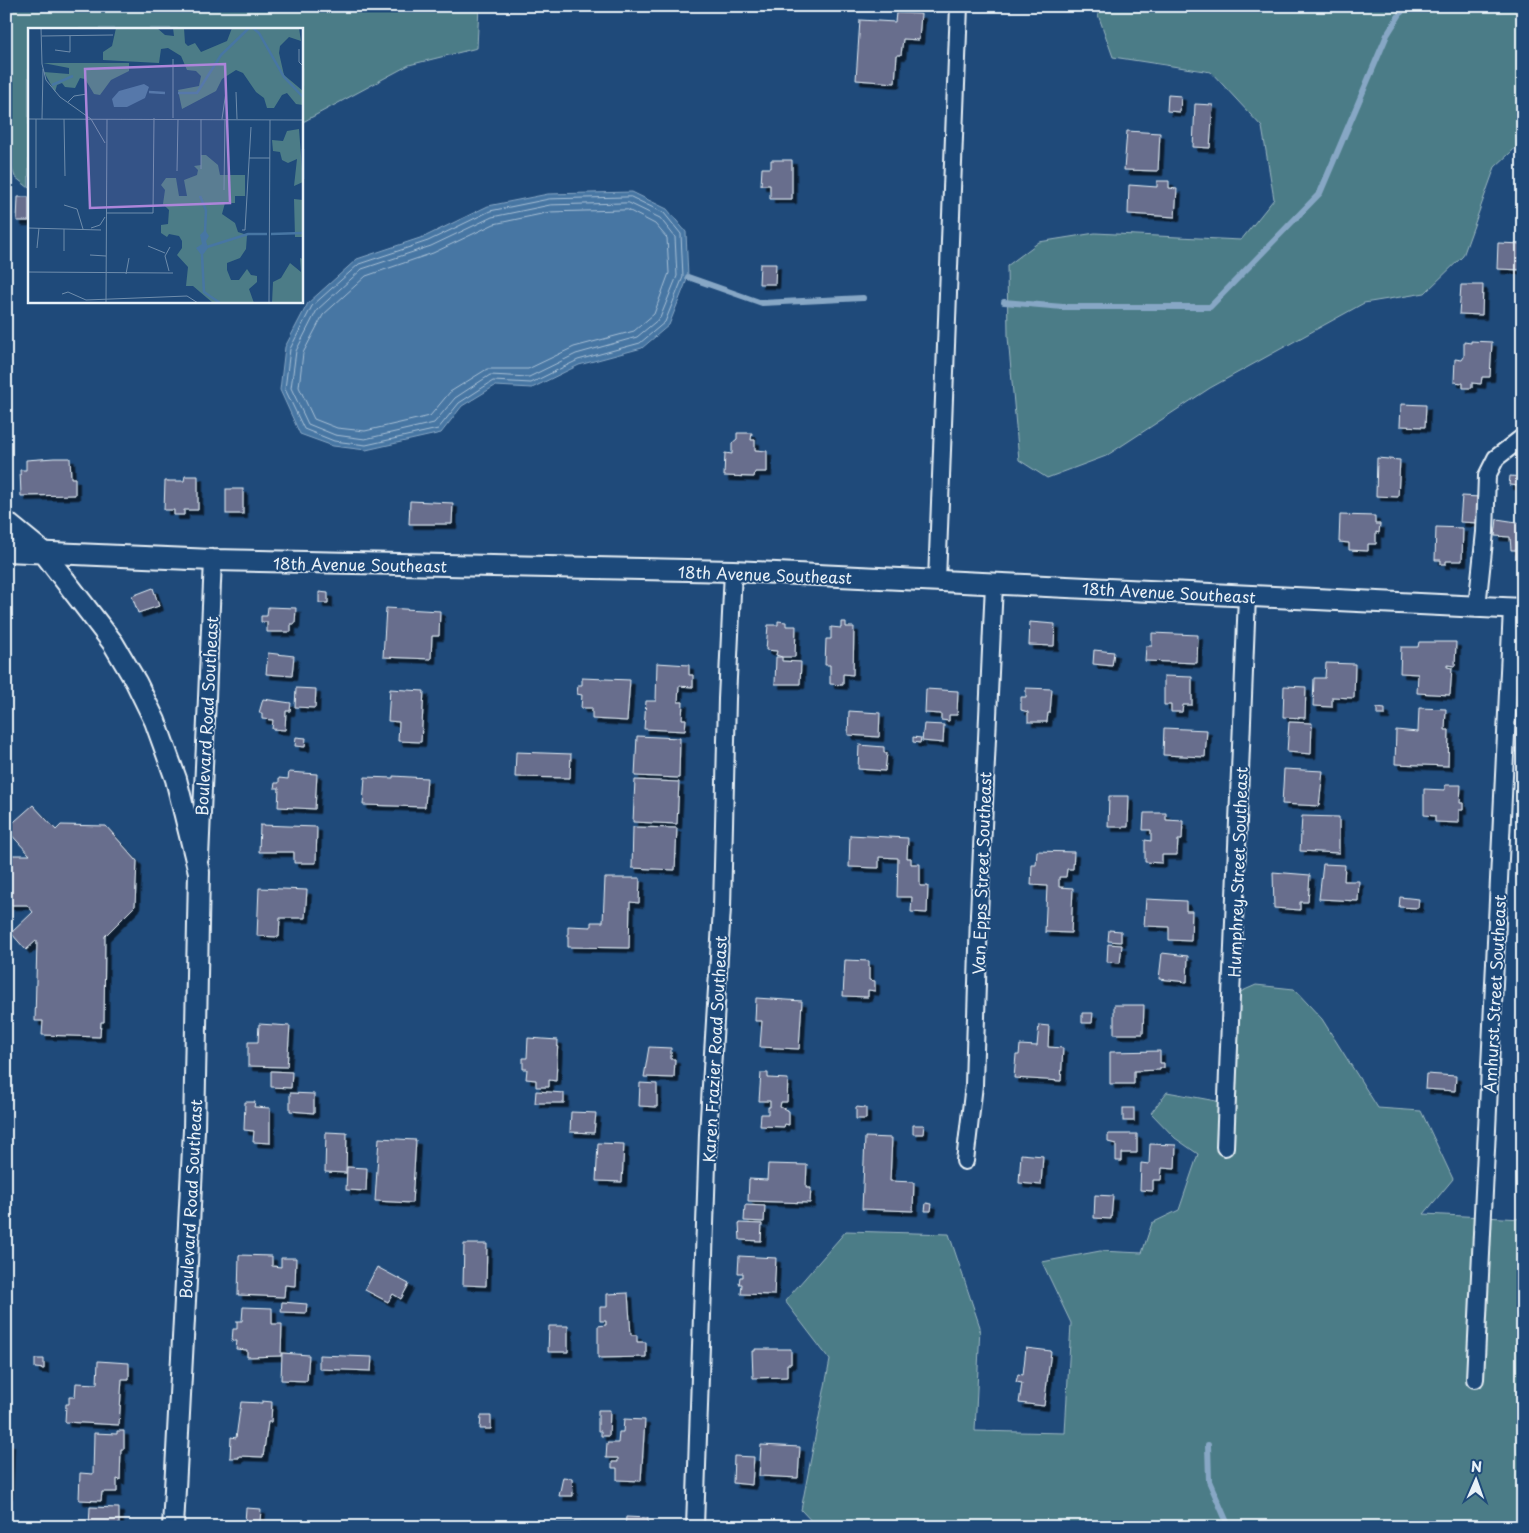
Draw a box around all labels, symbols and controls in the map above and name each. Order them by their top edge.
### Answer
inset map [28,28,302,302]
street label: 18th Avenue Southeast [273,550,447,578]
street label: 18th Avenue Southeast [678,559,852,589]
street label: 18th Avenue Southeast [1082,575,1256,609]
street label: Boulevard Road Southeast [189,615,223,817]
street label: Humphrey Street Southeast [1221,766,1253,978]
street label: Van Epps Street Southeast [965,771,997,975]
street label: Amhurst Street Southeast [1477,894,1511,1094]
street label: Karen Frazier Road Southeast [696,935,732,1163]
street label: Boulevard Road Southeast [173,1098,207,1300]
north arrow [1452,1456,1502,1506]
text: N [1471,1456,1482,1477]

